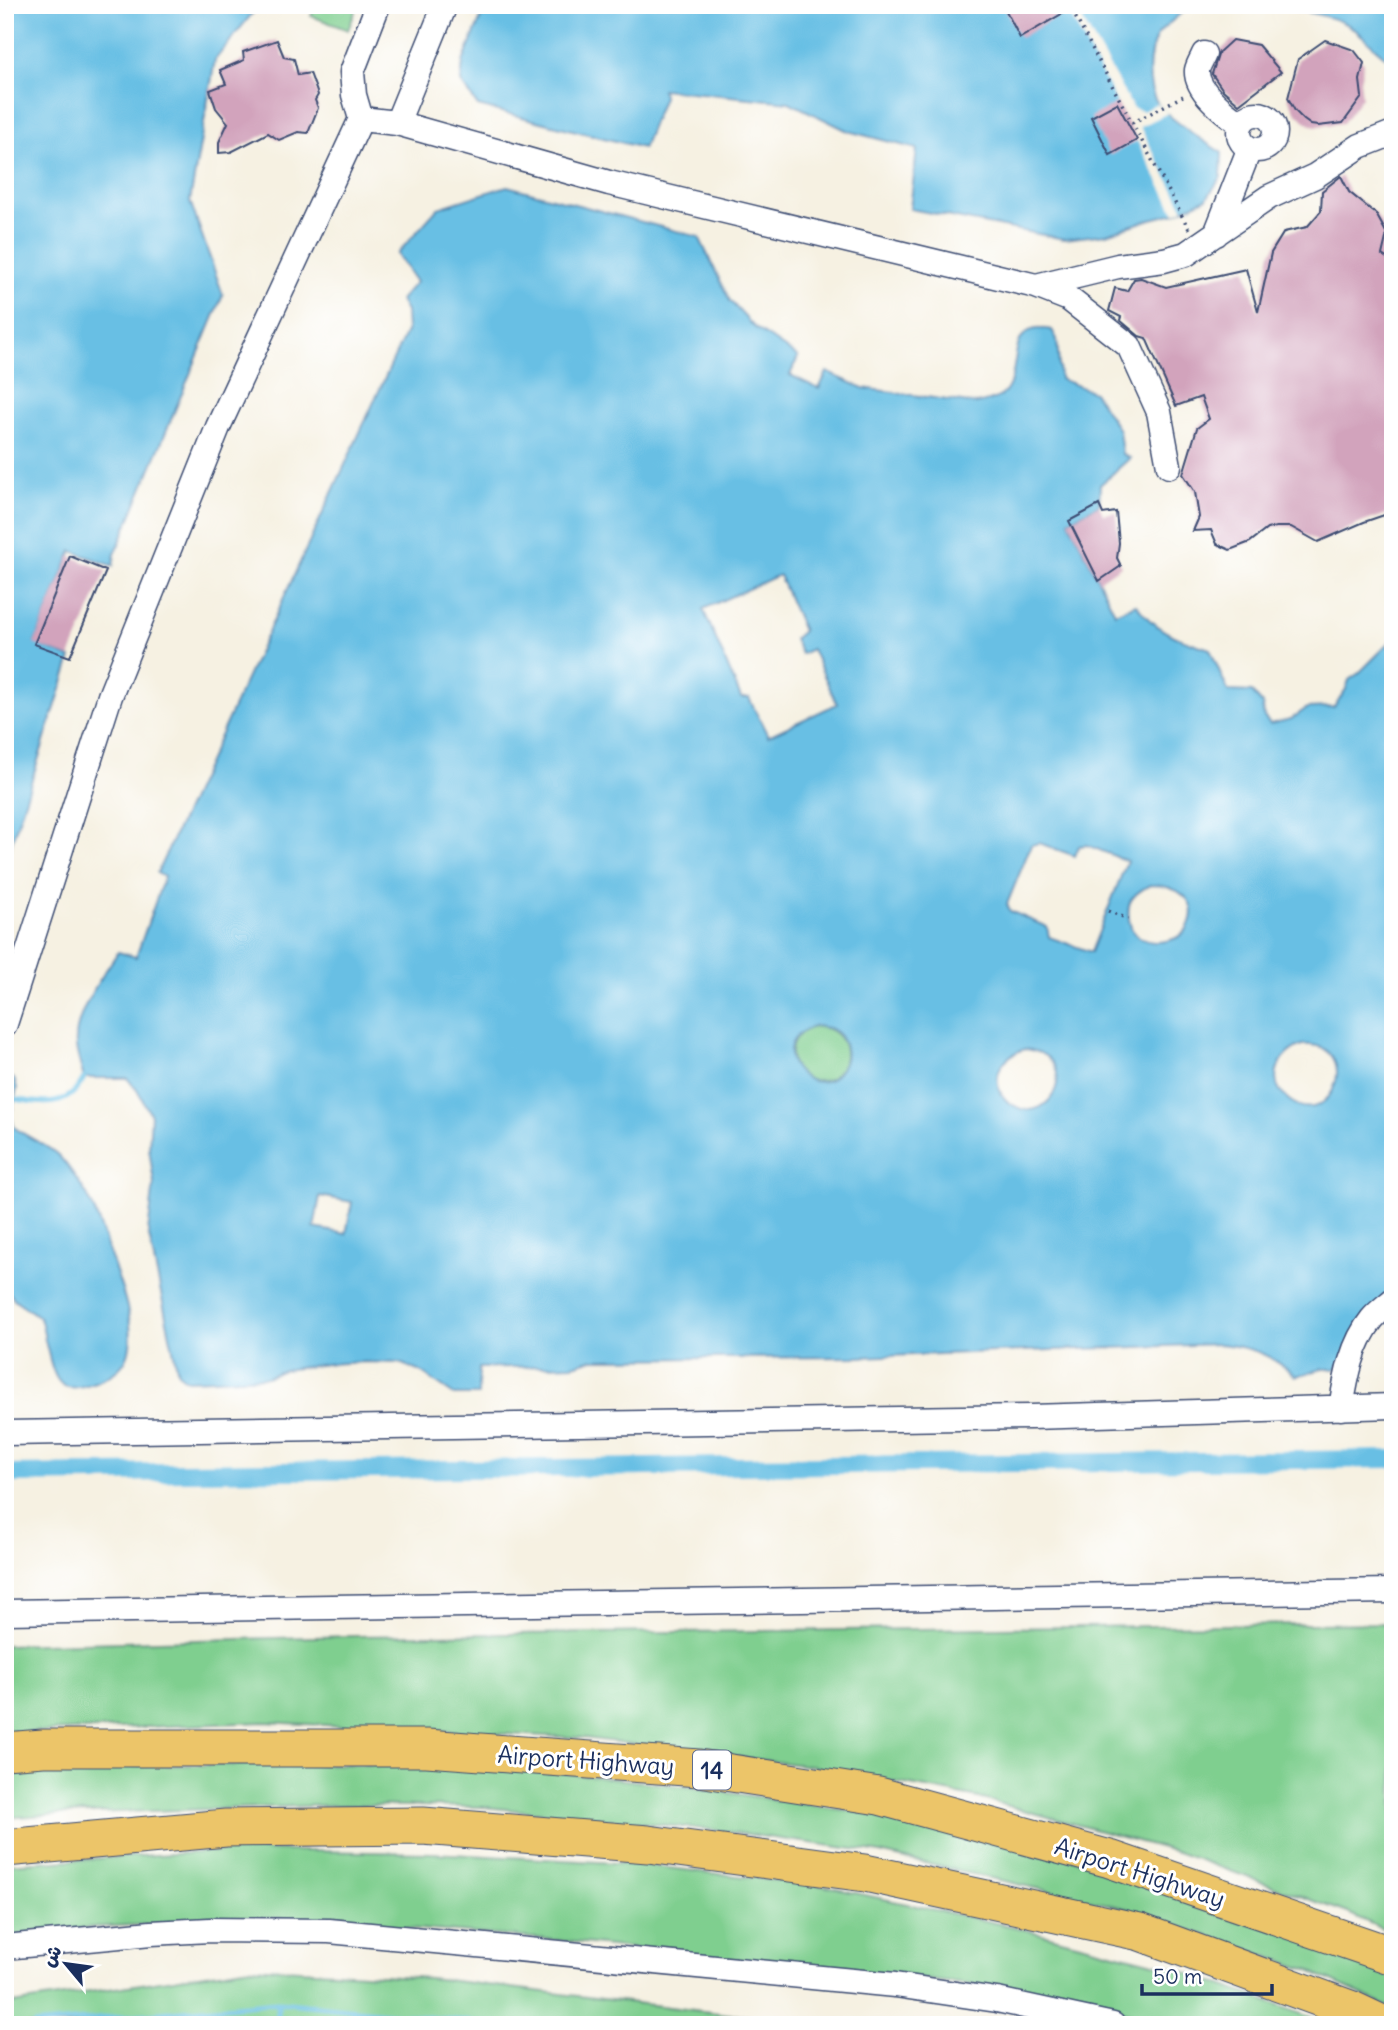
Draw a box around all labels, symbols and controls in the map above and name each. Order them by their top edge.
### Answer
street label: Airport Highway [497,1739,675,1781]
road number: 14 [693,1750,731,1790]
street label: Airport Highway [1051,1830,1229,1914]
north arrow [32,1928,102,1998]
text: ش [36,1941,67,1971]
scale bar [1142,1953,1272,1997]
text: 50 m [1153,1963,1202,1990]

